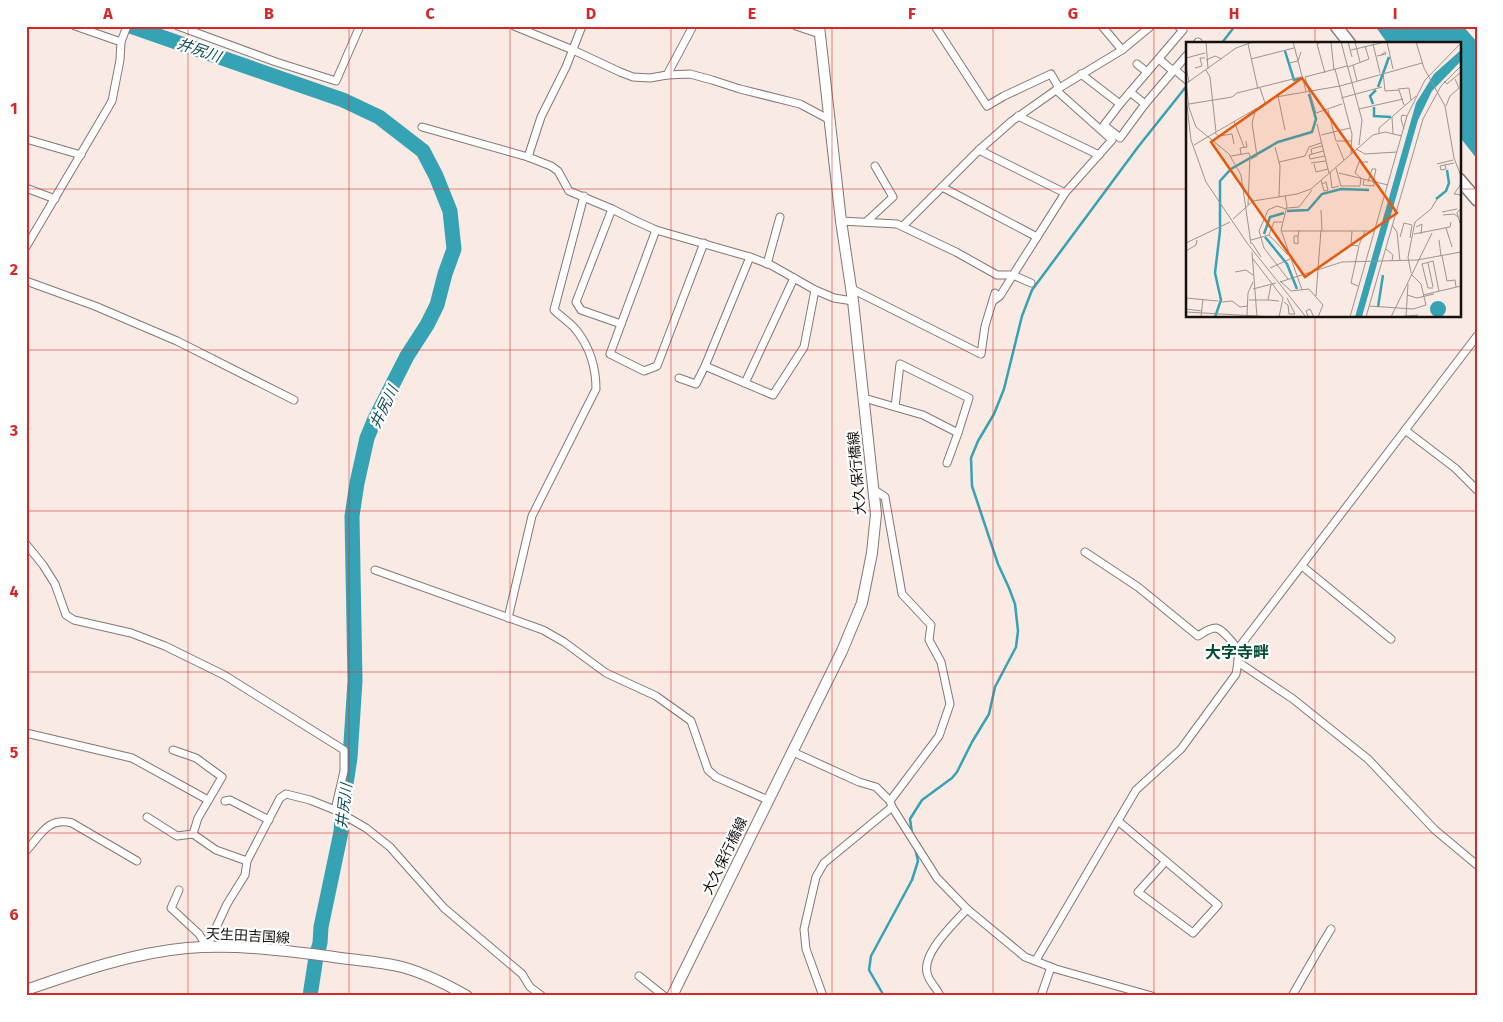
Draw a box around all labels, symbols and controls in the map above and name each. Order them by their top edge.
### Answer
text: A [102,4,113,23]
text: B [264,4,274,23]
text: C [425,4,435,23]
text: D [586,4,596,23]
text: E [748,4,756,23]
text: F [908,4,916,23]
text: G [1068,4,1078,23]
text: H [1229,4,1239,23]
text: I [1393,4,1397,23]
water label: 井尻川 [175,34,225,66]
inset map [1186,42,1460,318]
text: 1 [10,99,18,118]
text: 2 [10,260,18,279]
water label: 井尻川 [366,381,403,431]
text: 3 [9,421,18,440]
street label: 大久保行橋線 [845,430,869,516]
text: 4 [9,582,19,601]
district label: 大字寺畔 [1205,643,1269,662]
text: 5 [10,743,19,762]
water label: 井尻川 [332,781,356,829]
street label: 大久保行橋線 [699,815,751,897]
text: 6 [9,905,19,924]
street label: 天生田吉国線 [206,925,290,947]

